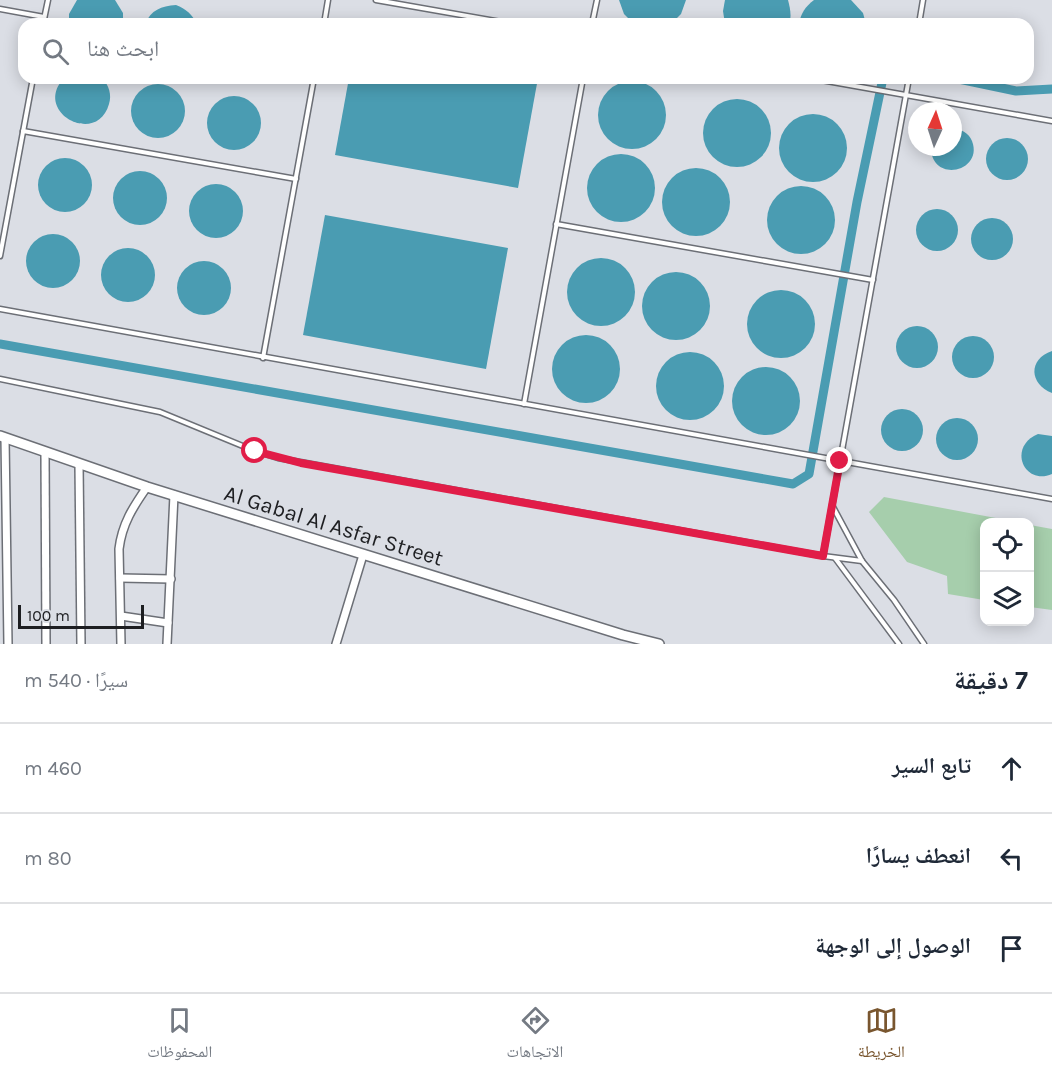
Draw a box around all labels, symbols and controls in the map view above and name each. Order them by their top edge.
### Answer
search box [18,18,1034,84]
icon: search [39,35,72,68]
text: ابحث هنا [87,36,159,62]
north arrow [908,102,962,156]
route start [241,437,267,463]
route end [826,447,852,473]
street label: Al Gabal Al Asfar Street [221,480,446,572]
map controls [980,518,1034,626]
button: locate [980,518,1034,572]
button: layers [980,572,1034,626]
scale bar [18,602,144,630]
text: 100 m [27,606,70,625]
text: 7 دقيقة [954,665,1028,696]
text: سيرًا · 540 m [24,669,128,692]
icon: ahead [995,752,1028,785]
text: تابع السير [892,753,971,779]
text: 460 m [24,757,82,780]
icon: left [995,842,1028,875]
text: انعطف يسارًا [866,843,971,869]
text: 80 m [24,847,72,870]
icon: arrive [995,932,1028,965]
text: الوصول إلى الوجهة [815,933,971,959]
tab: المحفوظات [147,1004,212,1067]
tab: الاتجاهات [507,1004,563,1067]
tab: الخريطة [858,1004,905,1067]

